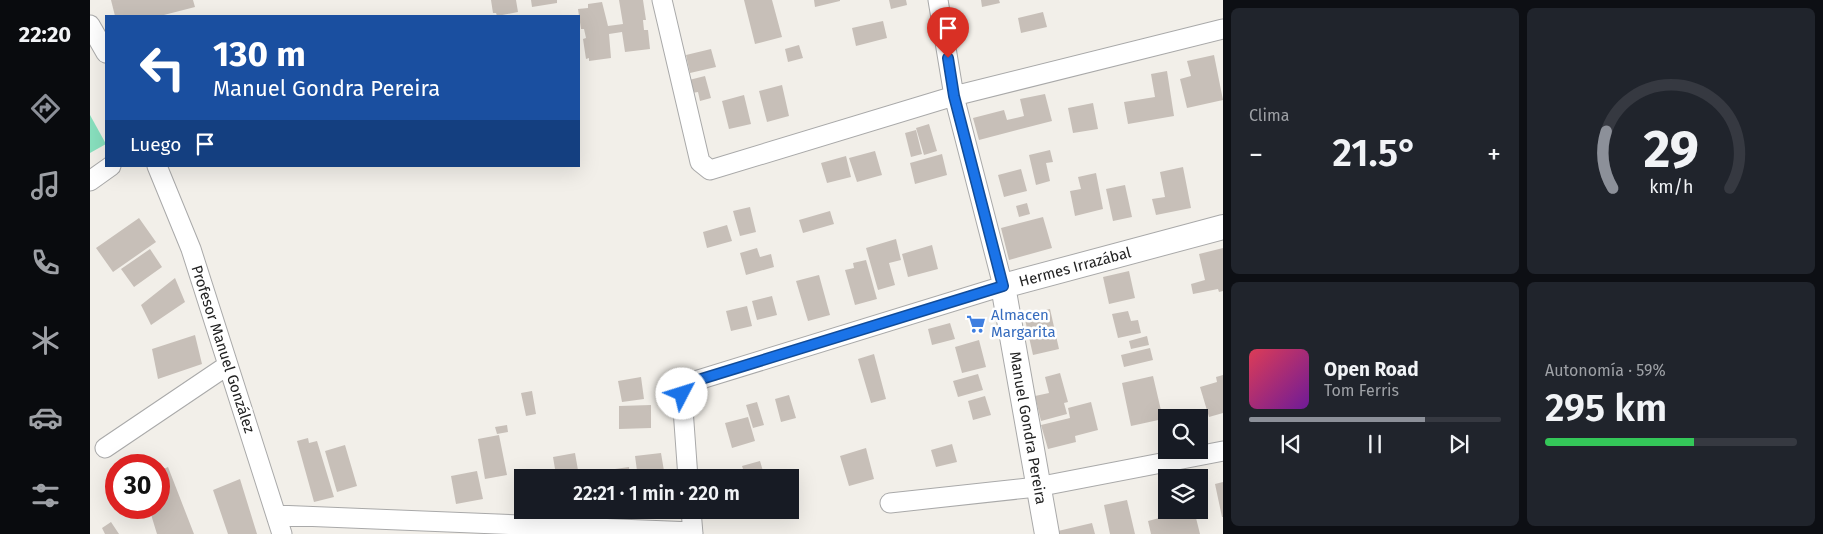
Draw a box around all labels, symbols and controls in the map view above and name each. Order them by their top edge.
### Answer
pin [927,7,969,58]
icon: arrive [934,14,962,42]
text: 22:20 [19,21,71,48]
text: 130 m [213,33,306,75]
icon: left [130,35,195,100]
text: Manuel Gondra Pereira [213,75,440,102]
icon: directions [28,91,63,126]
text: Clima [1249,106,1289,125]
text: 29 [1643,118,1699,181]
icon: arrive [191,130,219,158]
text: 21.5° [1333,130,1417,176]
text: Luego [130,133,181,156]
text: − [1249,138,1263,171]
text: + [1487,138,1501,171]
icon: music [28,168,63,203]
text: km/h [1649,176,1693,198]
street label: Hermes Irrazábal [1017,243,1134,291]
icon: phone [28,245,63,280]
street label: Profesor Manuel González [187,263,259,436]
place label: Almacen Margarita [991,306,1056,341]
supermarket icon: Almacen Margarita [965,313,987,335]
icon: climate [28,323,63,358]
street label: Manuel Gondra Pereira [1006,350,1050,506]
text: Open Road [1324,358,1419,381]
text: Autonomía · 59% [1545,361,1666,380]
position arrow [655,367,707,419]
text: Tom Ferris [1324,381,1399,400]
text: 295 km [1545,385,1667,431]
icon: car [28,400,63,435]
map controls [1158,409,1208,519]
button: search [1158,409,1208,459]
icon: previous [1277,430,1305,458]
icon: pause [1361,430,1389,458]
icon: next [1445,430,1473,458]
speed limit sign: 30 [105,454,170,519]
button: layers [1158,469,1208,519]
icon: filters [28,478,63,513]
text: 22:21 · 1 min · 220 m [573,482,740,505]

